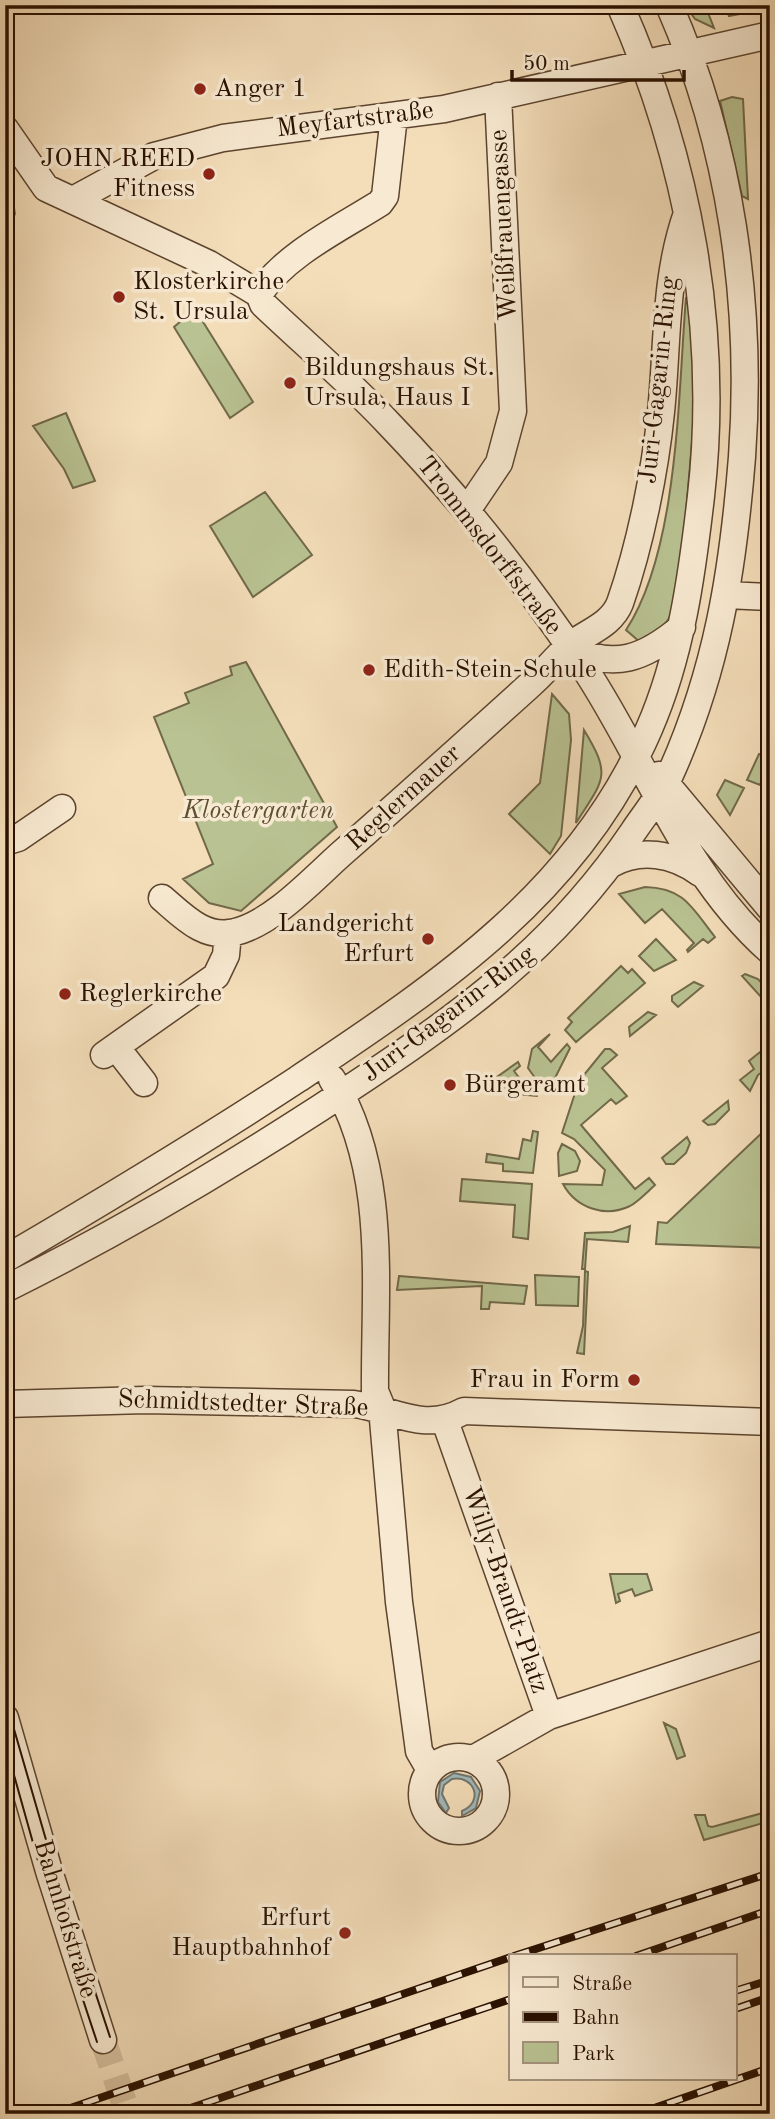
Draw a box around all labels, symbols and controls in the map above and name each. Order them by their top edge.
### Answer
scale bar [512,38,684,82]
text: 50 m [523,54,570,75]
place label: Anger 1 [214,76,307,102]
marker: Anger 1 [192,81,208,97]
street label: Meyfartstraße [275,97,435,143]
street label: Weißfrauengasse [486,129,522,321]
place label: JOHN REED Fitness [40,146,195,202]
marker: JOHN REED Fitness [201,166,217,182]
place label: Klosterkirche St. Ursula [133,269,284,325]
street label: Juri-Gagarin-Ring [635,275,683,485]
marker: Klosterkirche St. Ursula [111,289,127,305]
place label: Bildungshaus St. Ursula, Haus I [304,355,495,411]
marker: Bildungshaus St. Ursula, Haus I [282,375,298,391]
street label: Trommsdorffstraße [411,452,567,640]
place label: Edith-Stein-Schule [383,657,597,683]
marker: Edith-Stein-Schule [361,662,377,678]
street label: Reglermauer [342,740,467,856]
park label: Klostergarten [181,798,334,824]
place label: Landgericht Erfurt [278,911,414,967]
marker: Landgericht Erfurt [420,931,436,947]
street label: Juri-Gagarin-Ring [358,941,540,1087]
place label: Reglerkirche [79,981,222,1007]
marker: Reglerkirche [57,986,73,1002]
place label: Bürgeramt [464,1072,586,1098]
marker: Bürgeramt [442,1077,458,1093]
place label: Frau in Form [470,1367,620,1393]
marker: Frau in Form [626,1372,642,1388]
street label: Schmidtstedter Straße [117,1387,369,1421]
street label: Willy-Brandt-Platz [457,1483,553,1697]
street label: Bahnhofstraße [29,1837,101,2001]
place label: Erfurt Hauptbahnhof [171,1905,332,1961]
marker: Erfurt Hauptbahnhof [337,1925,353,1941]
legend [509,1954,736,2080]
text: Straße [572,1974,632,1995]
text: Bahn [572,2008,620,2029]
text: Park [572,2044,615,2065]

